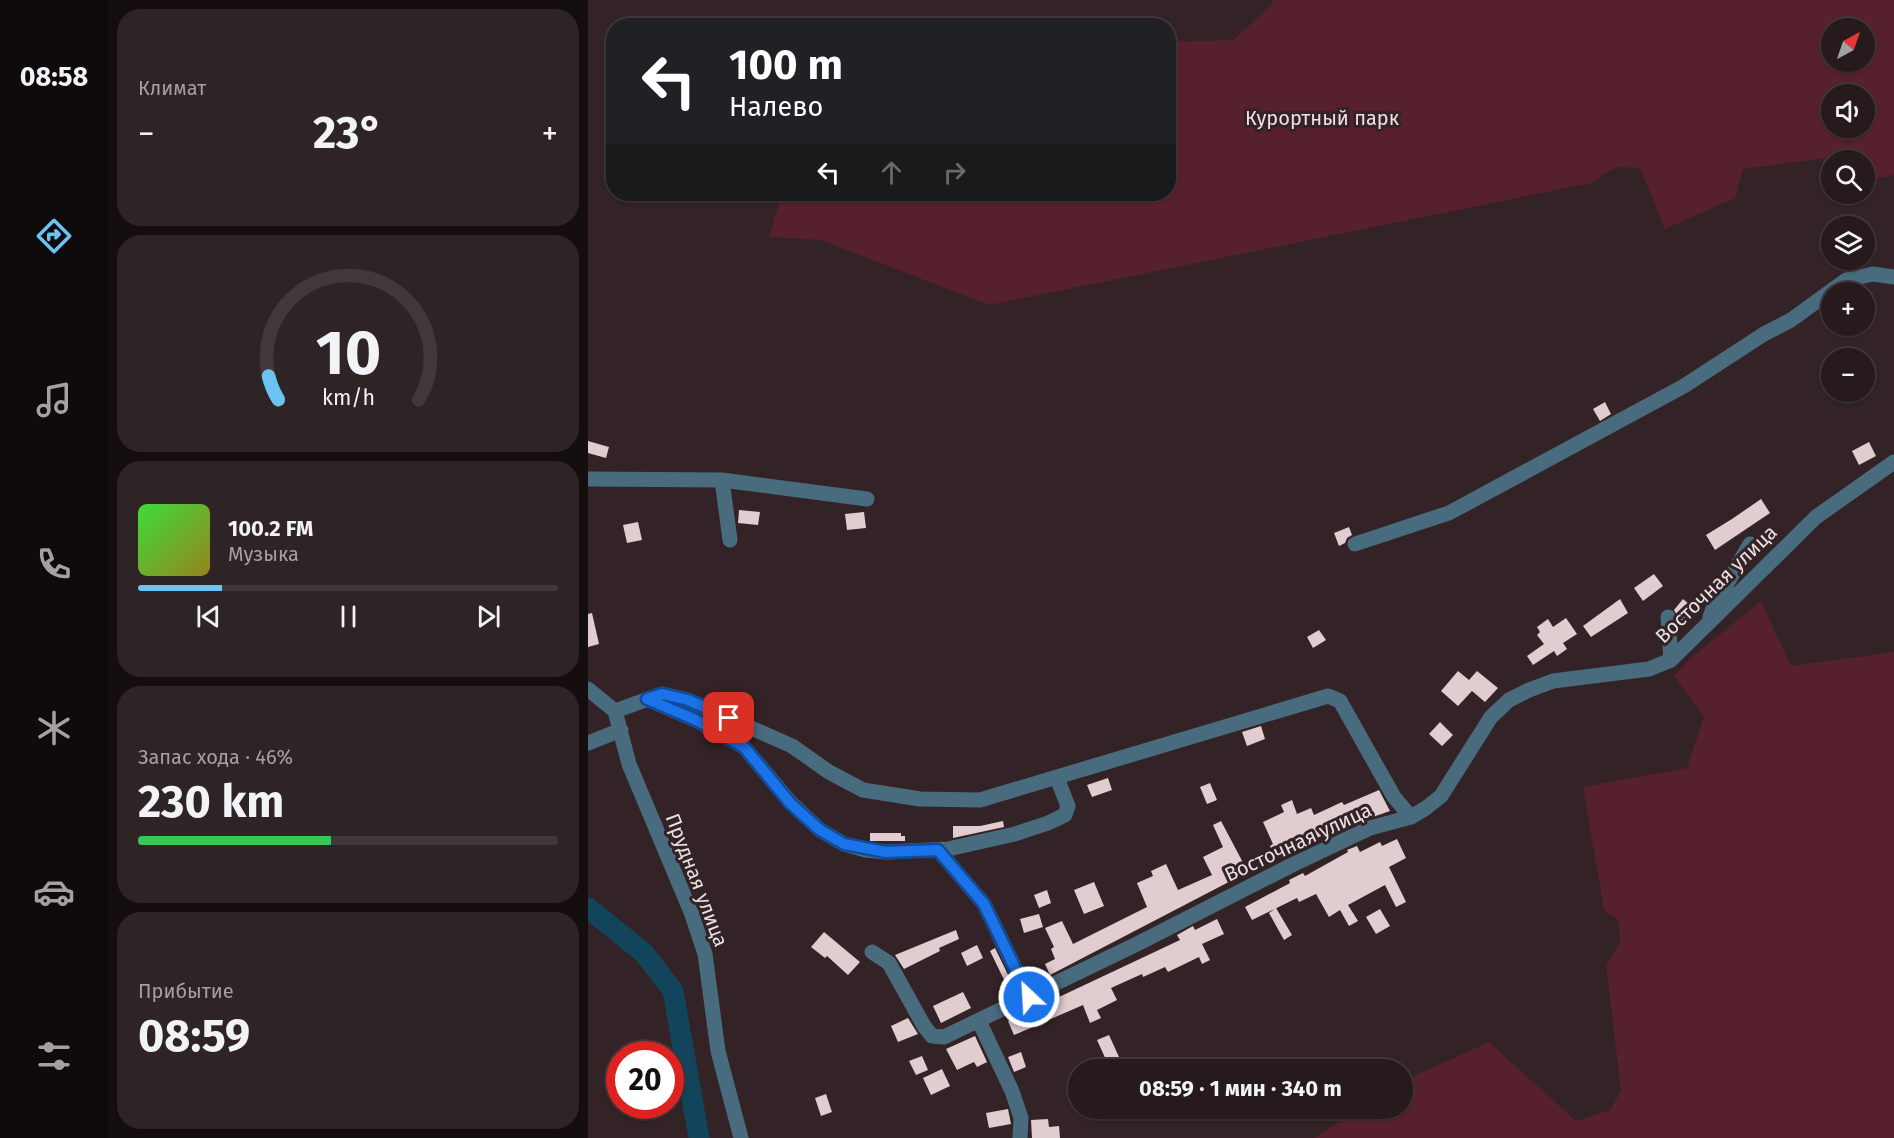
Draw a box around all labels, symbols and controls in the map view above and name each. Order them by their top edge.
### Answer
north arrow [1821,18,1875,72]
map controls [1821,18,1875,402]
text: 100 m [729,40,843,90]
icon: left [630,42,708,120]
text: 08:58 [20,61,88,93]
text: Климат [138,76,206,100]
button: sound [1821,84,1875,138]
text: Налево [729,91,823,123]
text: 23° [313,106,383,160]
park label: Курортный парк [1245,106,1400,130]
text: − [138,114,155,154]
text: + [542,114,558,154]
button: search [1821,150,1875,204]
icon: left [812,156,845,189]
icon: ahead [875,156,908,189]
icon: right [938,156,971,189]
icon: directions [33,215,75,257]
button: layers [1821,216,1875,270]
button: + [1821,282,1875,336]
text: 10 [315,316,381,391]
button: − [1821,348,1875,402]
icon: music [33,379,75,421]
text: km/h [321,386,375,412]
text: 100.2 FM [228,515,313,542]
street label: Восточная улица [1650,520,1782,648]
text: Музыка [228,542,299,566]
icon: phone [33,543,75,585]
icon: previous [192,600,225,633]
icon: pause [332,600,365,633]
icon: next [472,600,505,633]
pin [703,692,754,743]
icon: arrive [712,701,745,734]
icon: climate [33,707,75,749]
text: Запас хода · 46% [138,745,293,769]
text: 230 km [138,775,284,829]
street label: Восточная улица [1221,797,1375,887]
street label: Прудная улица [661,810,733,950]
icon: car [33,871,75,913]
position arrow [997,965,1061,1029]
text: Прибытие [138,979,234,1003]
text: 08:59 [138,1009,250,1063]
icon: filters [33,1035,75,1077]
speed limit sign: 20 [606,1041,684,1119]
text: 08:59 · 1 мин · 340 m [1139,1075,1342,1102]

